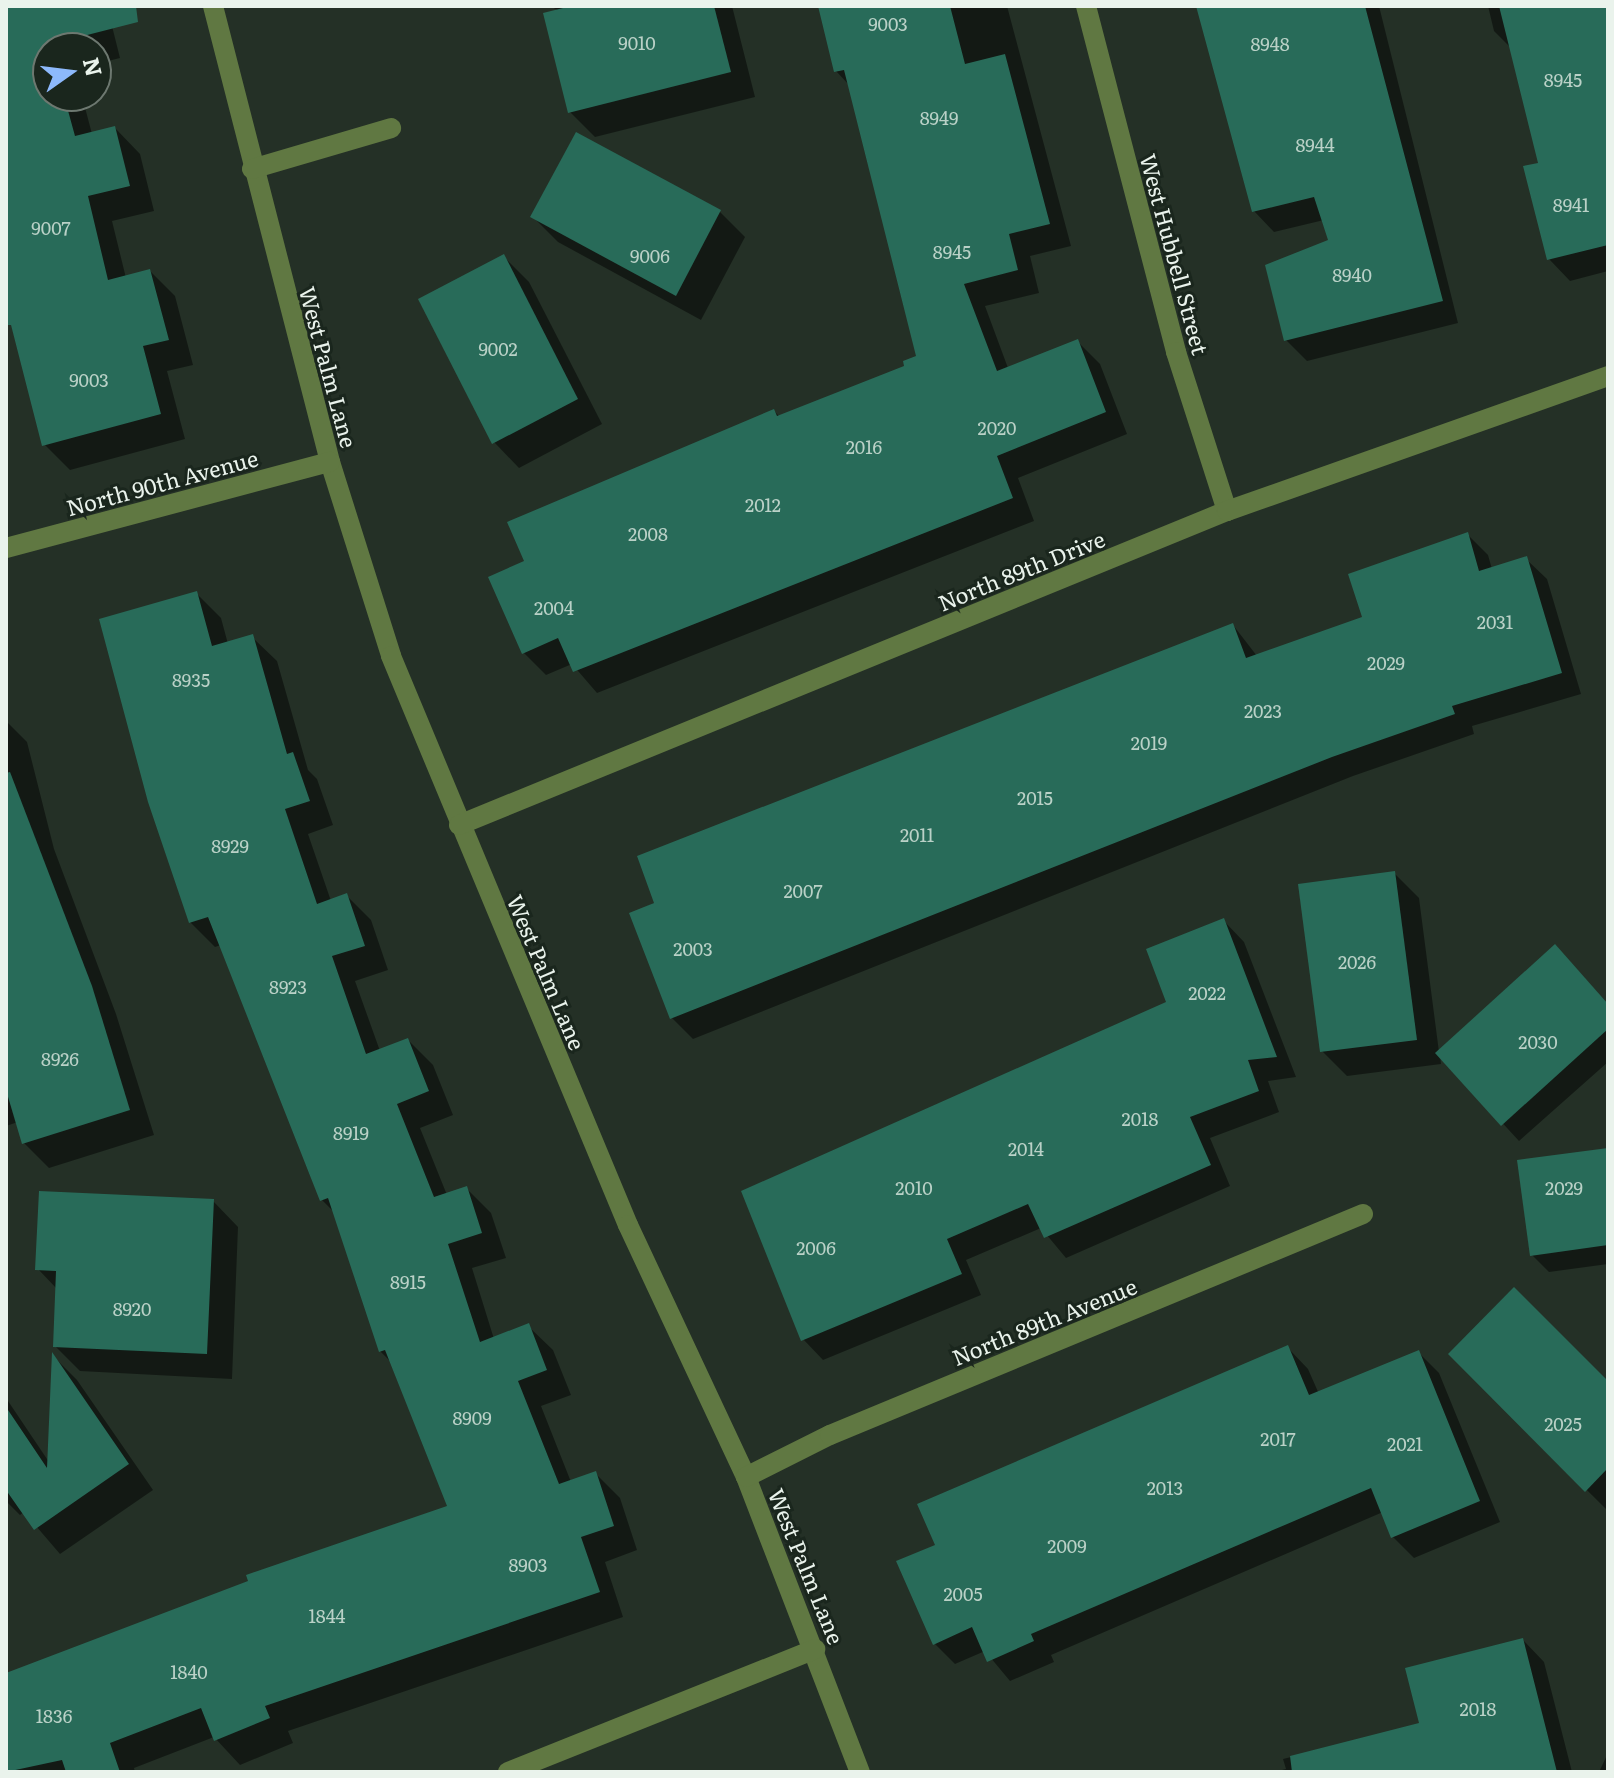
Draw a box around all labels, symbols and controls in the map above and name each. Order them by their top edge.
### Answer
house number: 9003 [868,13,908,35]
north arrow [32,32,112,112]
house number: 9010 [618,32,656,54]
house number: 8948 [1250,33,1290,55]
text: N [76,54,112,80]
house number: 8945 [1544,69,1582,91]
house number: 8949 [920,107,958,129]
house number: 8944 [1295,134,1335,156]
street label: West Hubbell Street [1135,151,1215,357]
house number: 8941 [1553,194,1589,216]
house number: 9007 [31,217,71,239]
house number: 8945 [933,241,971,263]
house number: 9006 [630,245,670,267]
house number: 8940 [1332,264,1372,286]
street label: West Palm Lane [295,284,363,450]
house number: 9002 [478,338,518,360]
house number: 9003 [69,369,109,391]
house number: 2020 [978,417,1016,439]
house number: 2016 [846,436,882,458]
street label: North 90th Avenue [63,444,261,520]
house number: 2012 [745,494,781,516]
house number: 2008 [628,523,668,545]
street label: North 89th Drive [934,525,1108,615]
house number: 2004 [534,597,574,619]
house number: 2031 [1477,611,1513,633]
house number: 2029 [1367,652,1405,674]
house number: 8935 [172,669,210,691]
house number: 2023 [1244,700,1282,722]
house number: 2019 [1131,732,1167,754]
house number: 2015 [1017,787,1053,809]
house number: 2011 [900,824,934,846]
house number: 8929 [211,835,249,857]
house number: 2007 [783,880,823,902]
street label: West Palm Lane [502,891,592,1053]
house number: 2003 [673,938,713,960]
house number: 2026 [1338,951,1376,973]
house number: 8923 [269,976,307,998]
house number: 2022 [1188,982,1226,1004]
house number: 2030 [1518,1031,1558,1053]
house number: 8926 [41,1048,79,1070]
house number: 2018 [1122,1108,1158,1130]
house number: 8919 [333,1122,369,1144]
house number: 2014 [1008,1138,1044,1160]
house number: 2010 [895,1177,933,1199]
house number: 2029 [1545,1177,1583,1199]
house number: 2006 [796,1237,836,1259]
house number: 8915 [390,1271,426,1293]
street label: North 89th Avenue [948,1272,1140,1370]
house number: 8920 [113,1298,151,1320]
house number: 8909 [452,1407,492,1429]
house number: 2025 [1544,1413,1582,1435]
house number: 2017 [1260,1428,1296,1450]
house number: 2021 [1387,1433,1423,1455]
house number: 2013 [1147,1477,1183,1499]
street label: West Palm Lane [764,1484,850,1648]
house number: 2009 [1047,1535,1087,1557]
house number: 8903 [508,1554,548,1576]
house number: 2005 [943,1583,983,1605]
house number: 1844 [308,1605,346,1627]
house number: 1840 [170,1661,208,1683]
house number: 2018 [1460,1698,1496,1720]
house number: 1836 [36,1705,72,1727]

